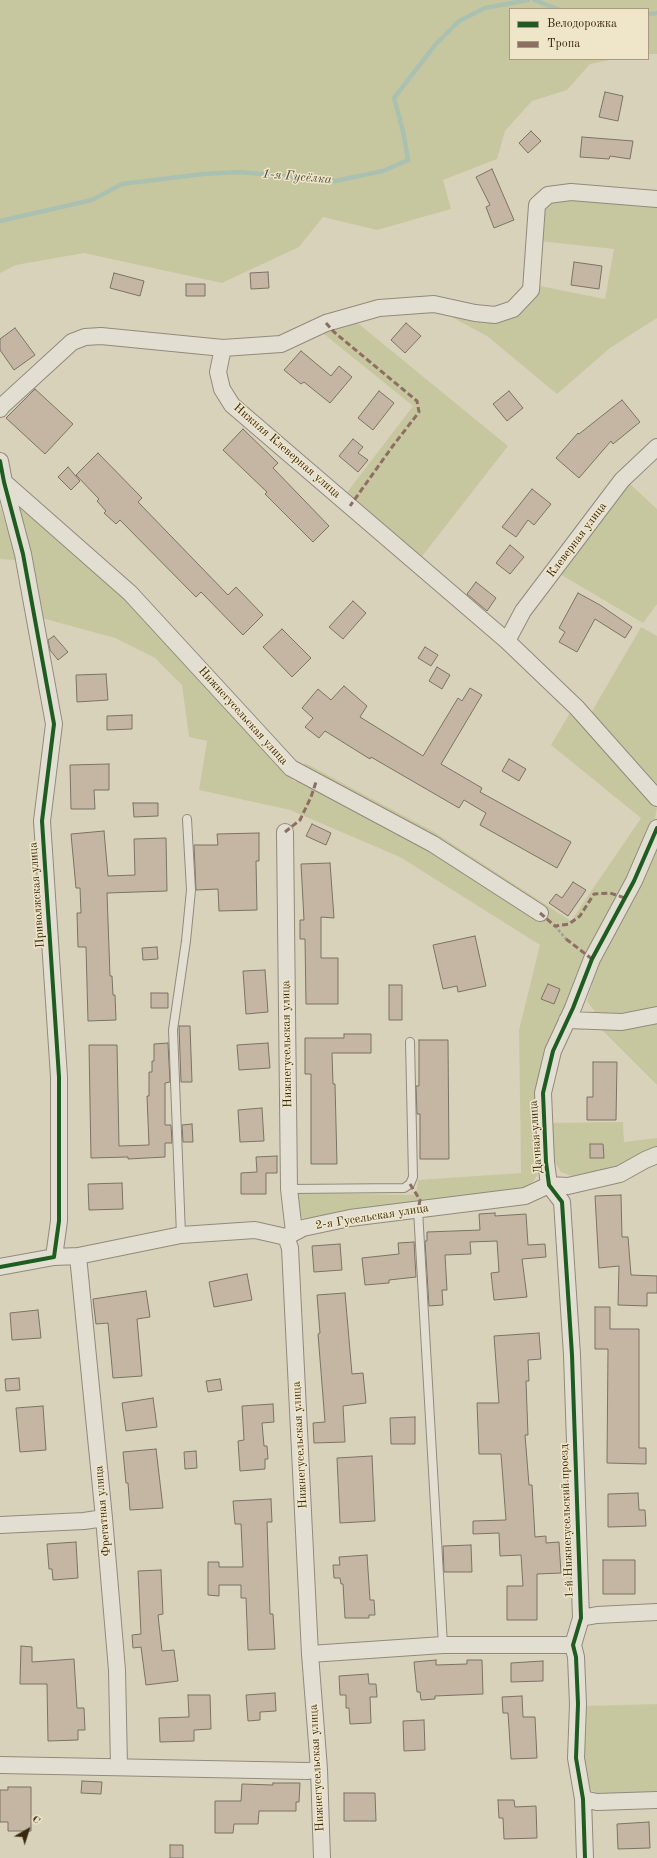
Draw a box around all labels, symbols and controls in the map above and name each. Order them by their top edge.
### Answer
legend [509,8,649,60]
text: Велодорожка [547,18,617,30]
text: Тропа [547,38,580,50]
water label: 1-я Гусёлка [261,166,333,188]
street label: Нижняя Клеверная улица [230,400,344,502]
street label: Клеверная улица [544,499,610,581]
street label: Нижнегусельская улица [195,664,291,768]
street label: Приволжская улица [26,842,48,948]
street label: Нижнегусельская улица [279,980,295,1108]
street label: Дачная улица [526,1100,546,1174]
street label: 2-я Гусельская улица [314,1201,430,1233]
street label: Нижнегусельская улица [289,1381,311,1509]
street label: 1-й Нижнегусельский проезд [557,1444,577,1598]
street label: Фрегатная улица [92,1465,114,1557]
street label: Нижнегусельская улица [306,1704,328,1832]
north arrow [8,1810,48,1850]
text: С [30,1814,42,1827]

